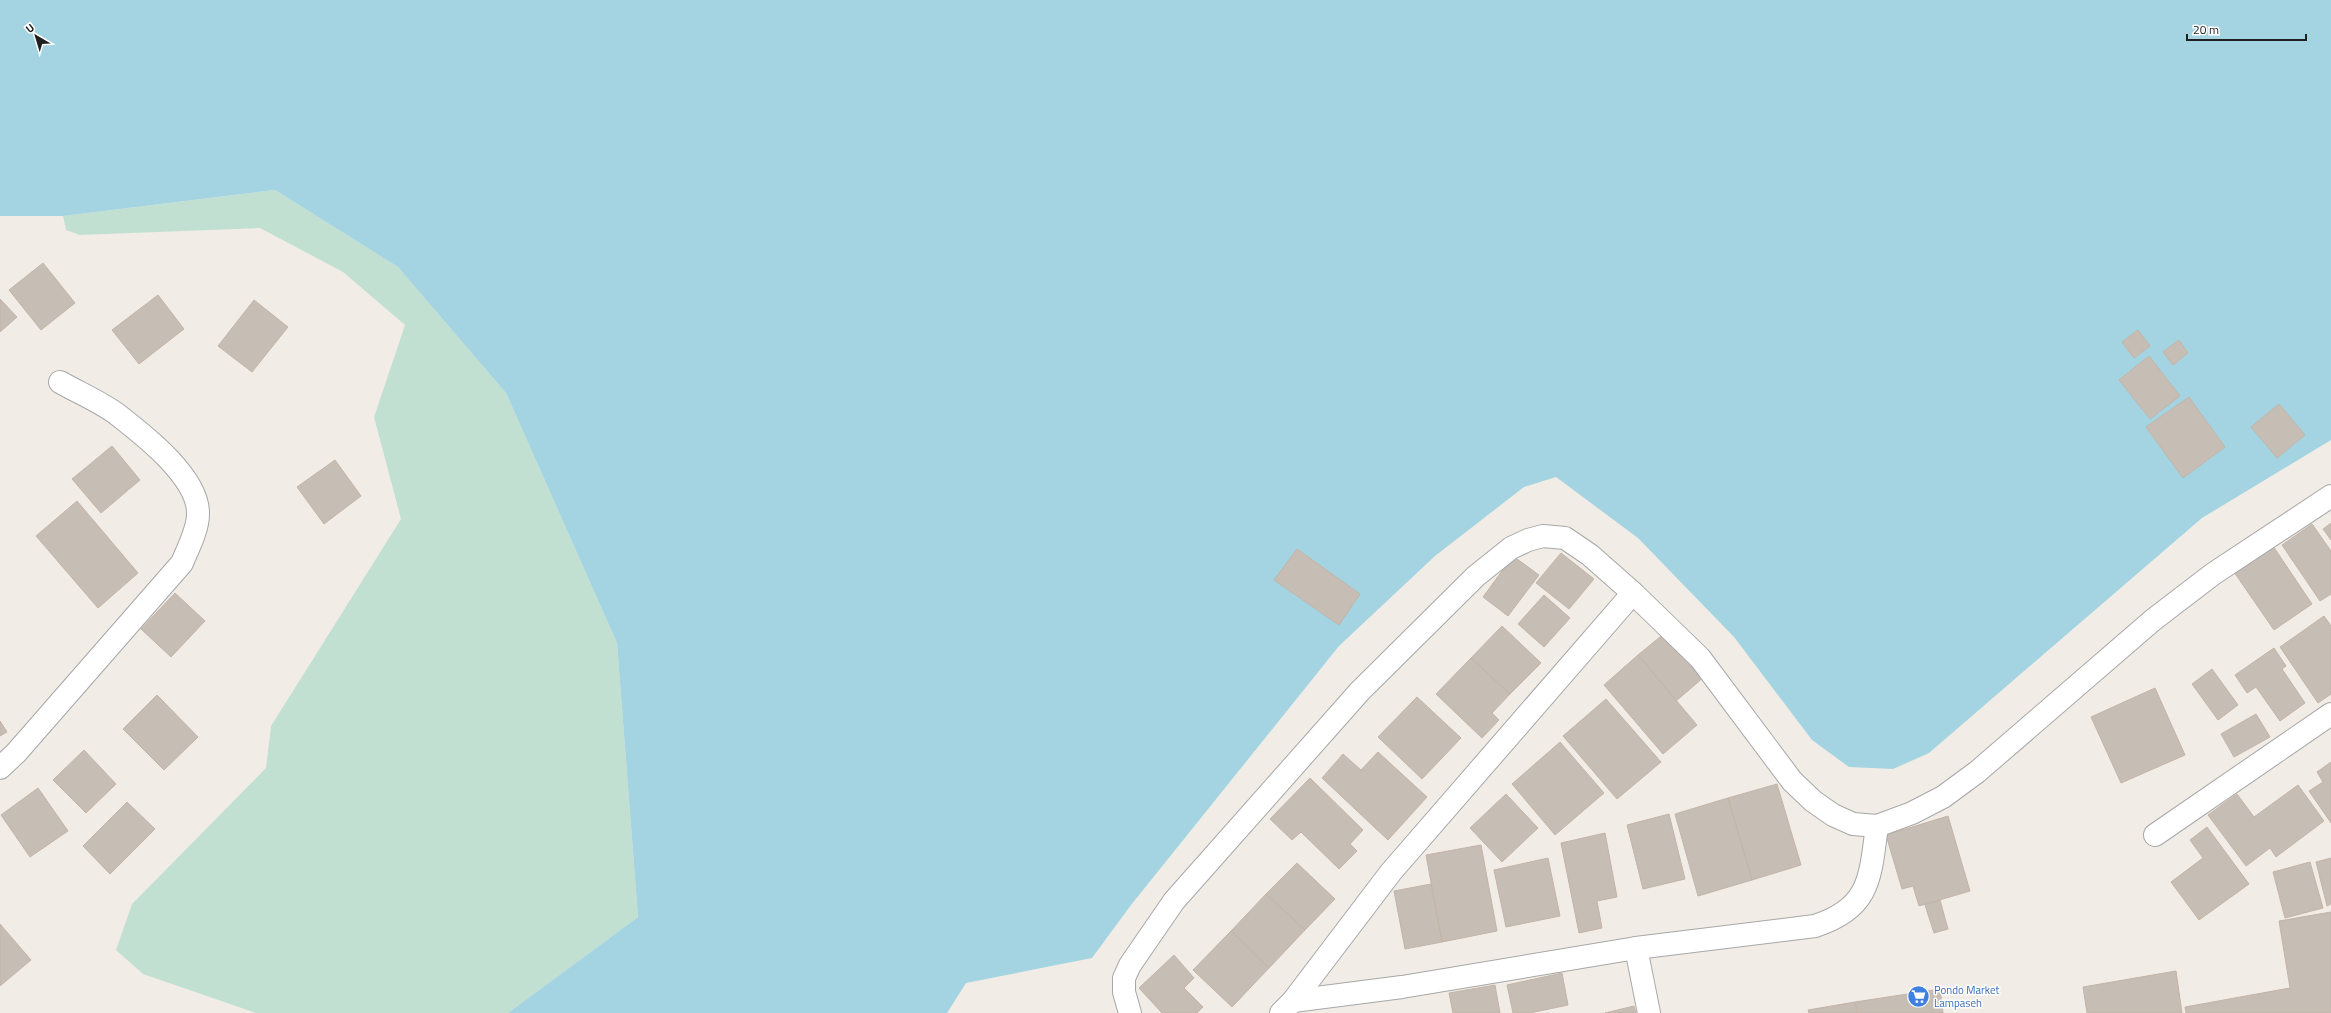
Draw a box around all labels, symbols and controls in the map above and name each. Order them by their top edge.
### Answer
north arrow [16,16,56,56]
scale bar [2187,16,2306,42]
text: U [22,20,38,37]
text: 20 m [2193,20,2219,39]
place label: Pondo Market Lampaseh [1934,982,1999,1011]
supermarket icon: Pondo Market Lampaseh [1906,983,1932,1009]

